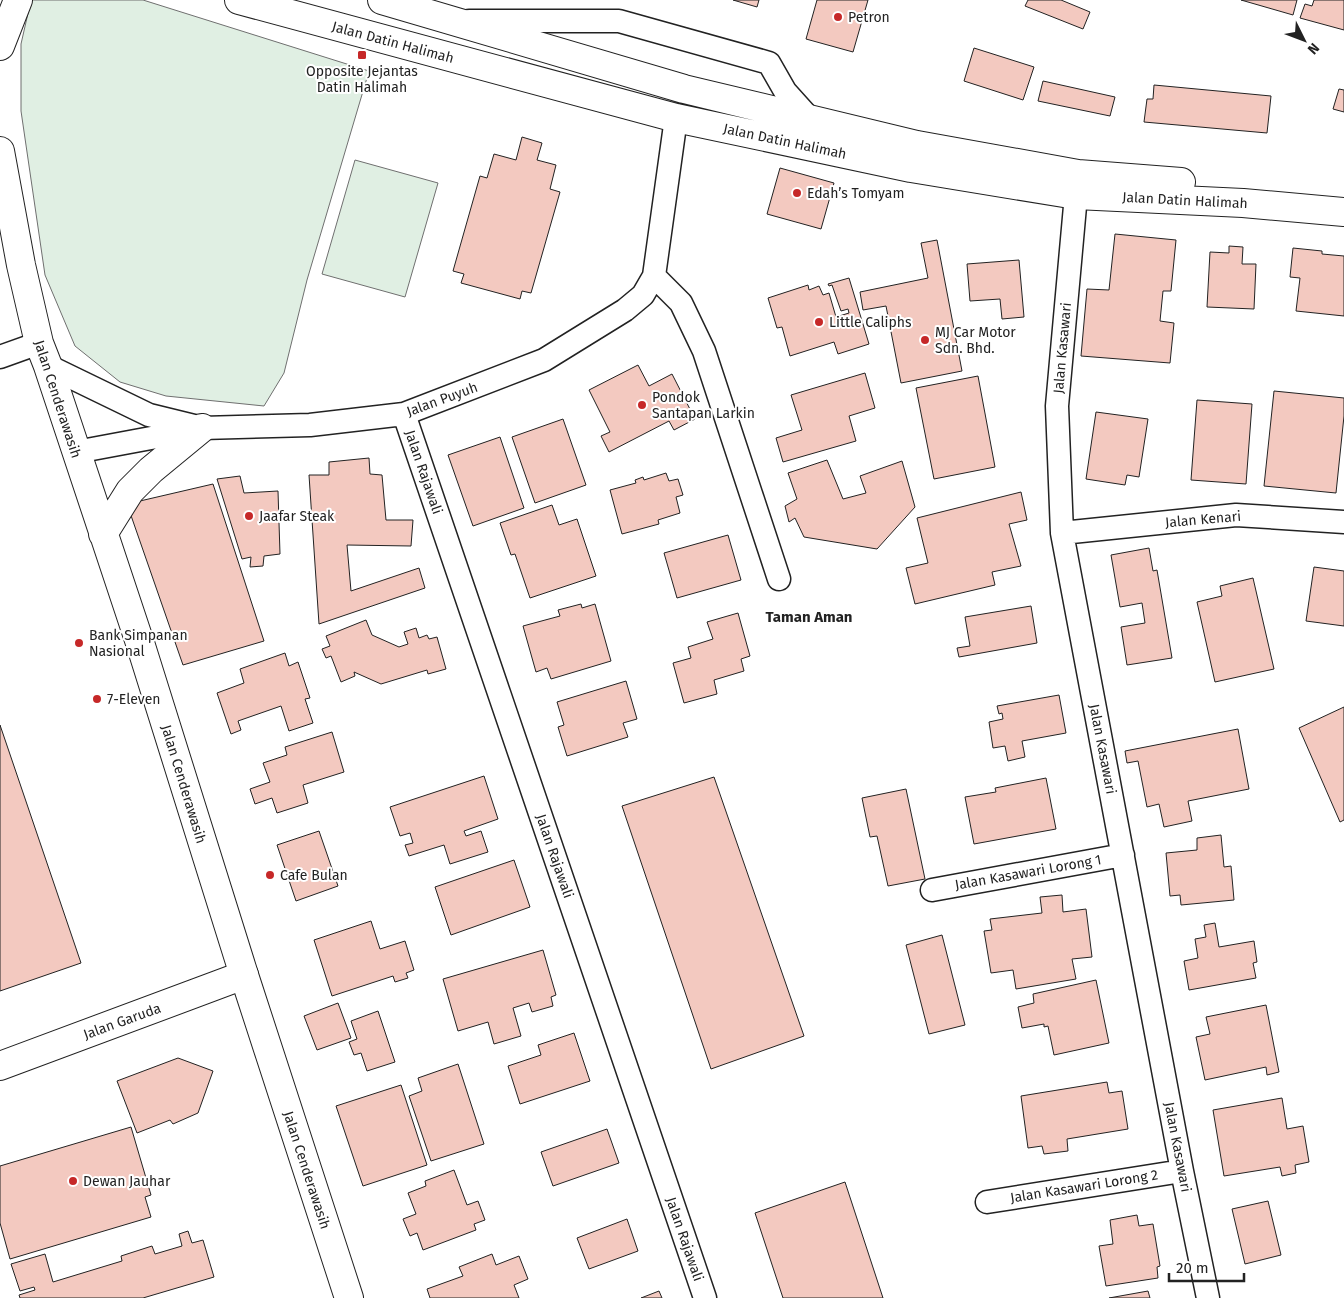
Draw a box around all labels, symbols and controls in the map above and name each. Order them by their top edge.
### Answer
place label: Petron [848,9,890,26]
marker: Petron [832,11,844,23]
north arrow [1279,15,1329,65]
street label: Jalan Datin Halimah [330,18,456,67]
text: N [1304,39,1323,58]
marker: Opposite Jejantas Datin Halimah [356,49,368,61]
place label: Opposite Jejantas Datin Halimah [306,63,418,96]
street label: Jalan Datin Halimah [722,120,848,163]
place label: Edah’s Tomyam [807,185,904,202]
marker: Edah’s Tomyam [791,187,803,199]
street label: Jalan Datin Halimah [1122,189,1248,212]
street label: Jalan Kasawari [1050,302,1075,394]
place label: Little Caliphs [829,314,912,331]
marker: Little Caliphs [813,316,825,328]
place label: MJ Car Motor Sdn. Bhd. [935,324,1016,357]
marker: MJ Car Motor Sdn. Bhd. [919,334,931,346]
street label: Jalan Cenderawasih [30,338,85,460]
street label: Jalan Puyuh [404,379,480,420]
place label: Pondok Santapan Larkin [652,389,755,422]
marker: Pondok Santapan Larkin [636,399,648,411]
street label: Jalan Rajawali [401,428,446,517]
place label: Jaafar Steak [259,508,335,525]
street label: Jalan Kenari [1164,508,1242,531]
marker: Jaafar Steak [243,510,255,522]
district label: Taman Aman [765,608,853,626]
place label: Bank Simpanan Nasional [89,627,188,660]
marker: Bank Simpanan Nasional [73,637,85,649]
place label: 7-Eleven [107,691,161,708]
marker: 7-Eleven [91,693,103,705]
street label: Jalan Kasawari [1085,702,1120,796]
street label: Jalan Cenderawasih [157,723,210,846]
street label: Jalan Rajawali [532,812,577,901]
street label: Jalan Kasawari Lorong 1 [953,851,1103,894]
place label: Cafe Bulan [280,867,348,884]
marker: Cafe Bulan [264,869,276,881]
street label: Jalan Garuda [81,1000,163,1043]
street label: Jalan Kasawari [1160,1100,1195,1194]
street label: Jalan Cenderawasih [279,1109,334,1231]
street label: Jalan Kasawari Lorong 2 [1009,1166,1159,1207]
place label: Dewan Jauhar [83,1173,171,1190]
marker: Dewan Jauhar [67,1175,79,1187]
street label: Jalan Rajawali [662,1195,707,1284]
scale bar [1169,1250,1244,1282]
text: 20 m [1176,1259,1209,1277]

